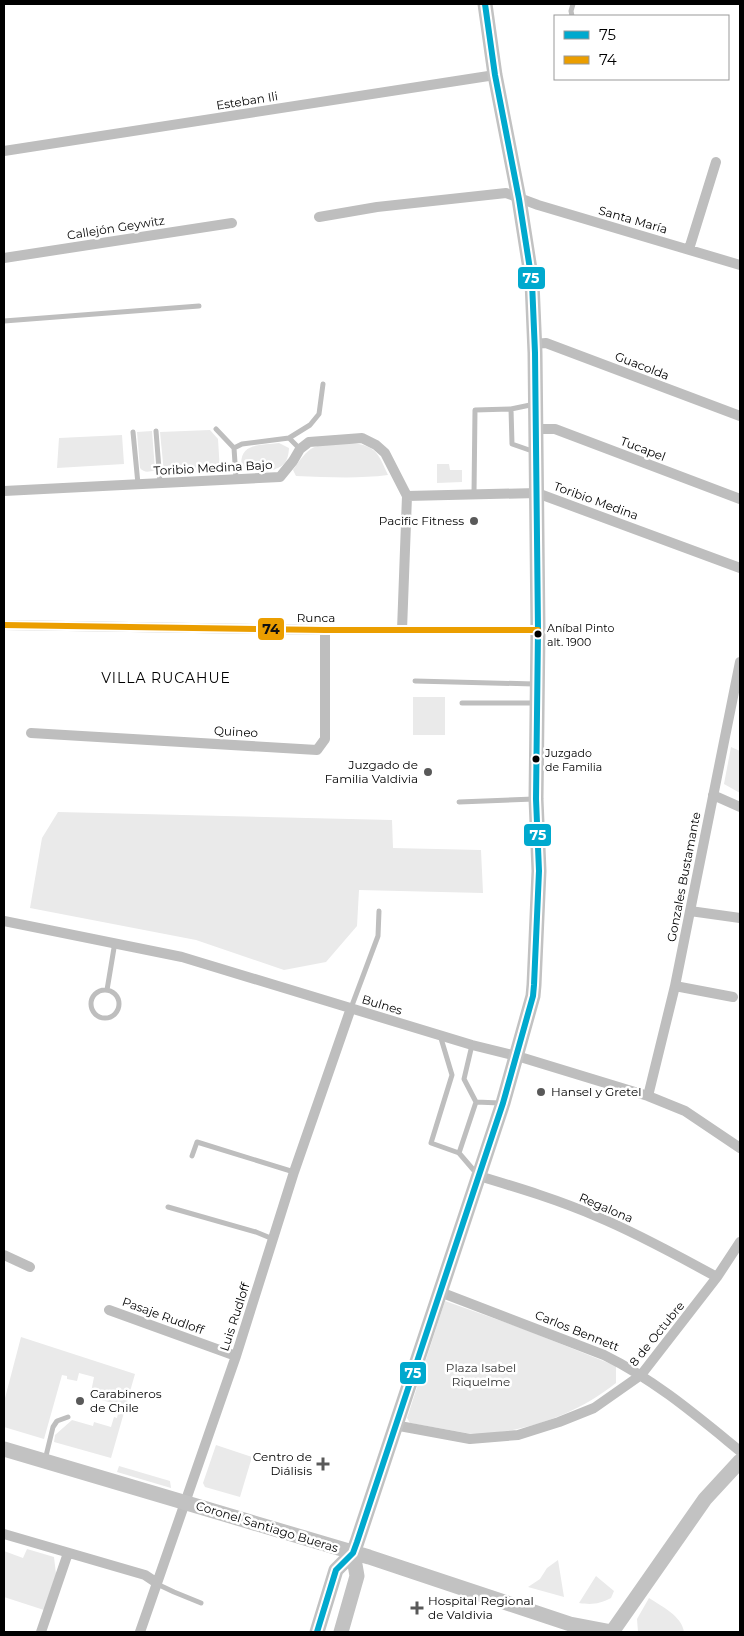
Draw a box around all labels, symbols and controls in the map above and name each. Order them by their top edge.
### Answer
legend [554,15,729,80]
text: 75 [599,25,616,44]
text: 74 [599,50,617,69]
street label: Esteban Ili [215,88,279,113]
street label: Santa María [597,203,669,237]
street label: Callejón Geywitz [66,212,166,243]
line badge: 75 [517,266,546,290]
text: 75 [523,269,539,287]
street label: Guacolda [613,348,671,383]
street label: Tucapel [618,433,668,464]
street label: Toribio Medina Bajo [153,457,273,478]
street label: Toribio Medina [552,478,641,523]
place label: Pacific Fitness [379,513,464,528]
marker: Pacific Fitness [468,515,480,527]
street label: Runca [297,610,335,625]
line badge: 74 [257,617,285,641]
text: 74 [262,620,280,638]
place label: Aníbal Pinto alt. 1900 [547,621,615,649]
marker: Aníbal Pinto alt. 1900 [533,629,543,639]
district label: VILLA RUCAHUE [101,669,231,687]
street label: Quineo [214,723,259,740]
place label: Juzgado de Familia [544,746,602,774]
marker: Juzgado de Familia [531,754,541,764]
place label: Juzgado de Familia Valdivia [325,757,418,786]
marker: Juzgado de Familia Valdivia [422,766,434,778]
street label: Gonzales Bustamante [664,811,703,943]
line badge: 75 [523,823,552,847]
text: 75 [530,826,546,844]
street label: Bulnes [360,991,404,1018]
place label: Hansel y Gretel [551,1084,641,1099]
marker: Hansel y Gretel [535,1086,547,1098]
street label: Regalona [577,1189,635,1226]
street label: Luis Rudloff [216,1280,253,1353]
street label: Pasaje Rudloff [120,1294,207,1338]
street label: 8 de Octubre [626,1298,687,1369]
street label: Carlos Bennett [533,1307,622,1354]
park label: Plaza Isabel Riquelme [446,1360,516,1389]
line badge: 75 [399,1361,427,1385]
text: 75 [405,1364,421,1382]
place label: Carabineros de Chile [90,1386,162,1415]
marker: Carabineros de Chile [74,1395,86,1407]
place label: Centro de Diálisis [253,1449,312,1478]
marker: Centro de Diálisis [316,1457,330,1471]
street label: Coronel Santiago Bueras [194,1498,340,1555]
place label: Hospital Regional de Valdivia [428,1593,534,1622]
marker: Hospital Regional de Valdivia [410,1601,424,1615]

